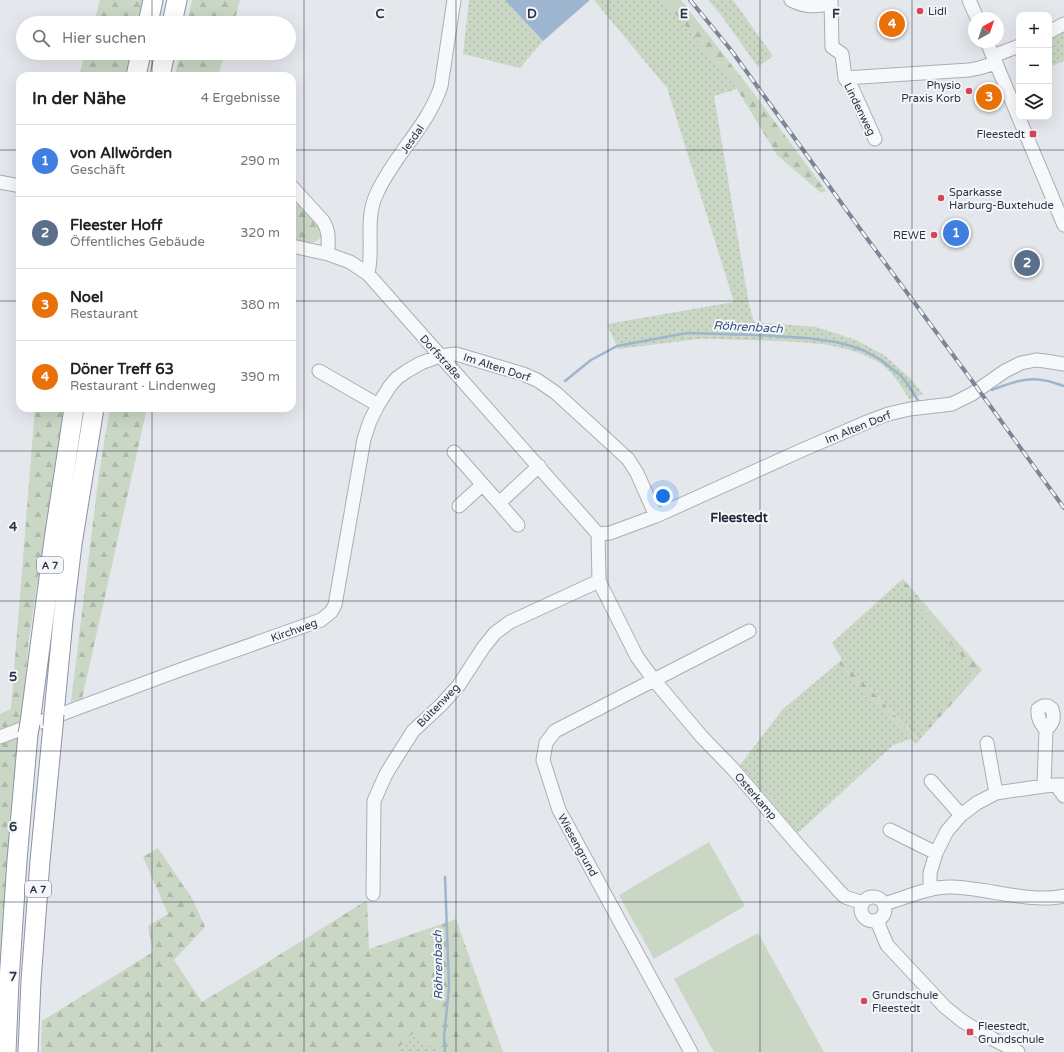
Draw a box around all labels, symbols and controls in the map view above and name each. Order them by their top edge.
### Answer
place label: Lidl [928,5,947,18]
text: C [375,6,385,22]
text: D [527,6,537,22]
text: E [680,6,688,22]
text: F [832,6,840,22]
marker: Lidl [915,6,925,16]
pin: 4 [879,9,905,39]
north arrow [968,12,1004,48]
map controls [1016,12,1052,120]
button: + [1016,12,1052,48]
search box [16,16,296,60]
icon: search [30,27,52,49]
text: Hier suchen [62,29,146,47]
button: − [1016,48,1052,84]
place label: Physio Praxis Korb [901,79,961,105]
street label: Lindenweg [841,81,878,138]
pin: 3 [976,82,1002,112]
button: layers [1016,84,1052,120]
marker: Physio Praxis Korb [964,86,974,96]
text: In der Nähe [32,88,126,109]
text: 4 Ergebnisse [201,90,280,106]
street label: Jesdal [398,122,427,156]
place label: Fleestedt [976,128,1025,141]
marker: Fleestedt [1028,129,1038,139]
text: von Allwörden [70,144,172,162]
text: 1 [41,153,49,169]
text: 290 m [240,153,280,169]
text: Geschäft [70,162,125,178]
place label: Sparkasse Harburg-Buxtehude [949,186,1054,212]
marker: Sparkasse Harburg-Buxtehude [936,193,946,203]
text: Fleester Hoff [70,216,162,234]
pin: 1 [943,218,969,248]
text: 2 [41,225,49,241]
text: 320 m [240,225,280,241]
place label: REWE [893,229,926,242]
marker: REWE [929,230,939,240]
text: Öffentliches Gebäude [70,234,205,250]
pin: 2 [1014,248,1040,278]
text: Noel [70,288,103,306]
text: 3 [41,297,49,313]
text: 380 m [240,297,280,313]
text: Restaurant [70,306,138,322]
water label: Röhrenbach [713,318,784,336]
street label: Dorfstraße [417,332,464,382]
street label: Im Alten Dorf [462,350,533,385]
text: Döner Treff 63 [70,360,174,378]
text: 4 [41,369,49,385]
text: 390 m [240,369,280,385]
text: Restaurant · Lindenweg [70,378,216,394]
street label: Im Alten Dorf [823,408,894,447]
your location [653,486,673,506]
district label: Fleestedt [710,510,768,526]
text: 4 [9,519,18,535]
road number: A 7 [37,557,63,573]
street label: Kirchweg [269,616,319,645]
text: 5 [9,669,17,685]
street label: Bültenweg [414,681,462,730]
street label: Osterkamp [732,770,780,822]
street label: Wiesengrund [555,812,600,879]
text: 6 [9,819,17,835]
road number: A 7 [25,881,51,897]
water label: Röhrenbach [430,929,446,1000]
text: 7 [9,969,17,985]
place label: Grundschule Fleestedt [872,989,938,1015]
marker: Grundschule Fleestedt [859,996,869,1006]
place label: Fleestedt, Grundschule [978,1020,1044,1046]
marker: Fleestedt, Grundschule [965,1027,975,1037]

